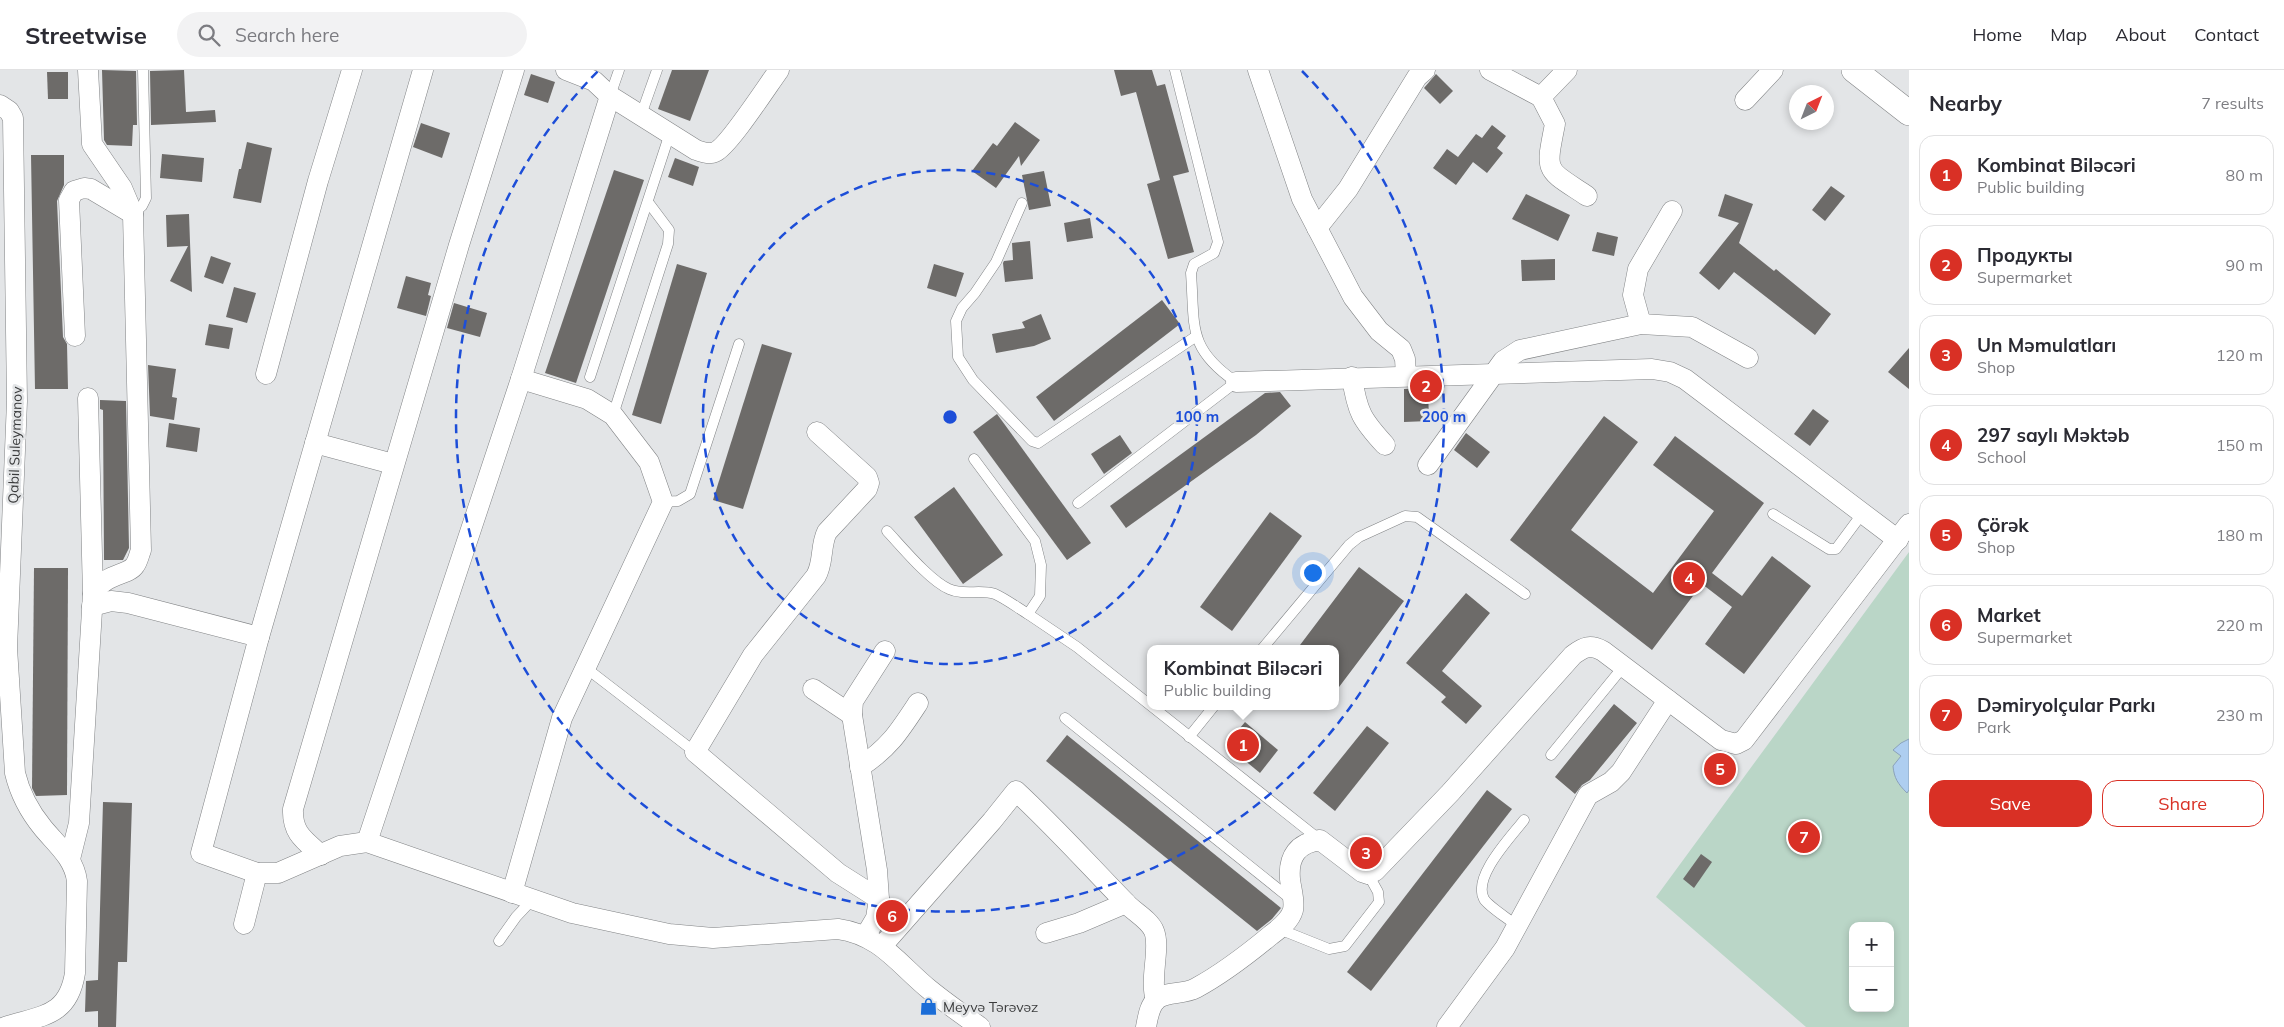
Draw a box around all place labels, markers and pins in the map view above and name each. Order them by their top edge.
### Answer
pin: 2 [1410,367,1442,405]
centre of rings [941,408,959,426]
pin: 4 [1673,559,1705,597]
pin: 1 [1227,726,1259,764]
pin: 5 [1704,750,1736,788]
pin: 7 [1788,818,1820,856]
pin: 3 [1350,834,1382,872]
pin: 6 [876,897,908,935]
shop icon: Meyvə Tərəvəz [919,997,939,1017]
place label: Meyvə Tərəvəz [943,998,1038,1016]

